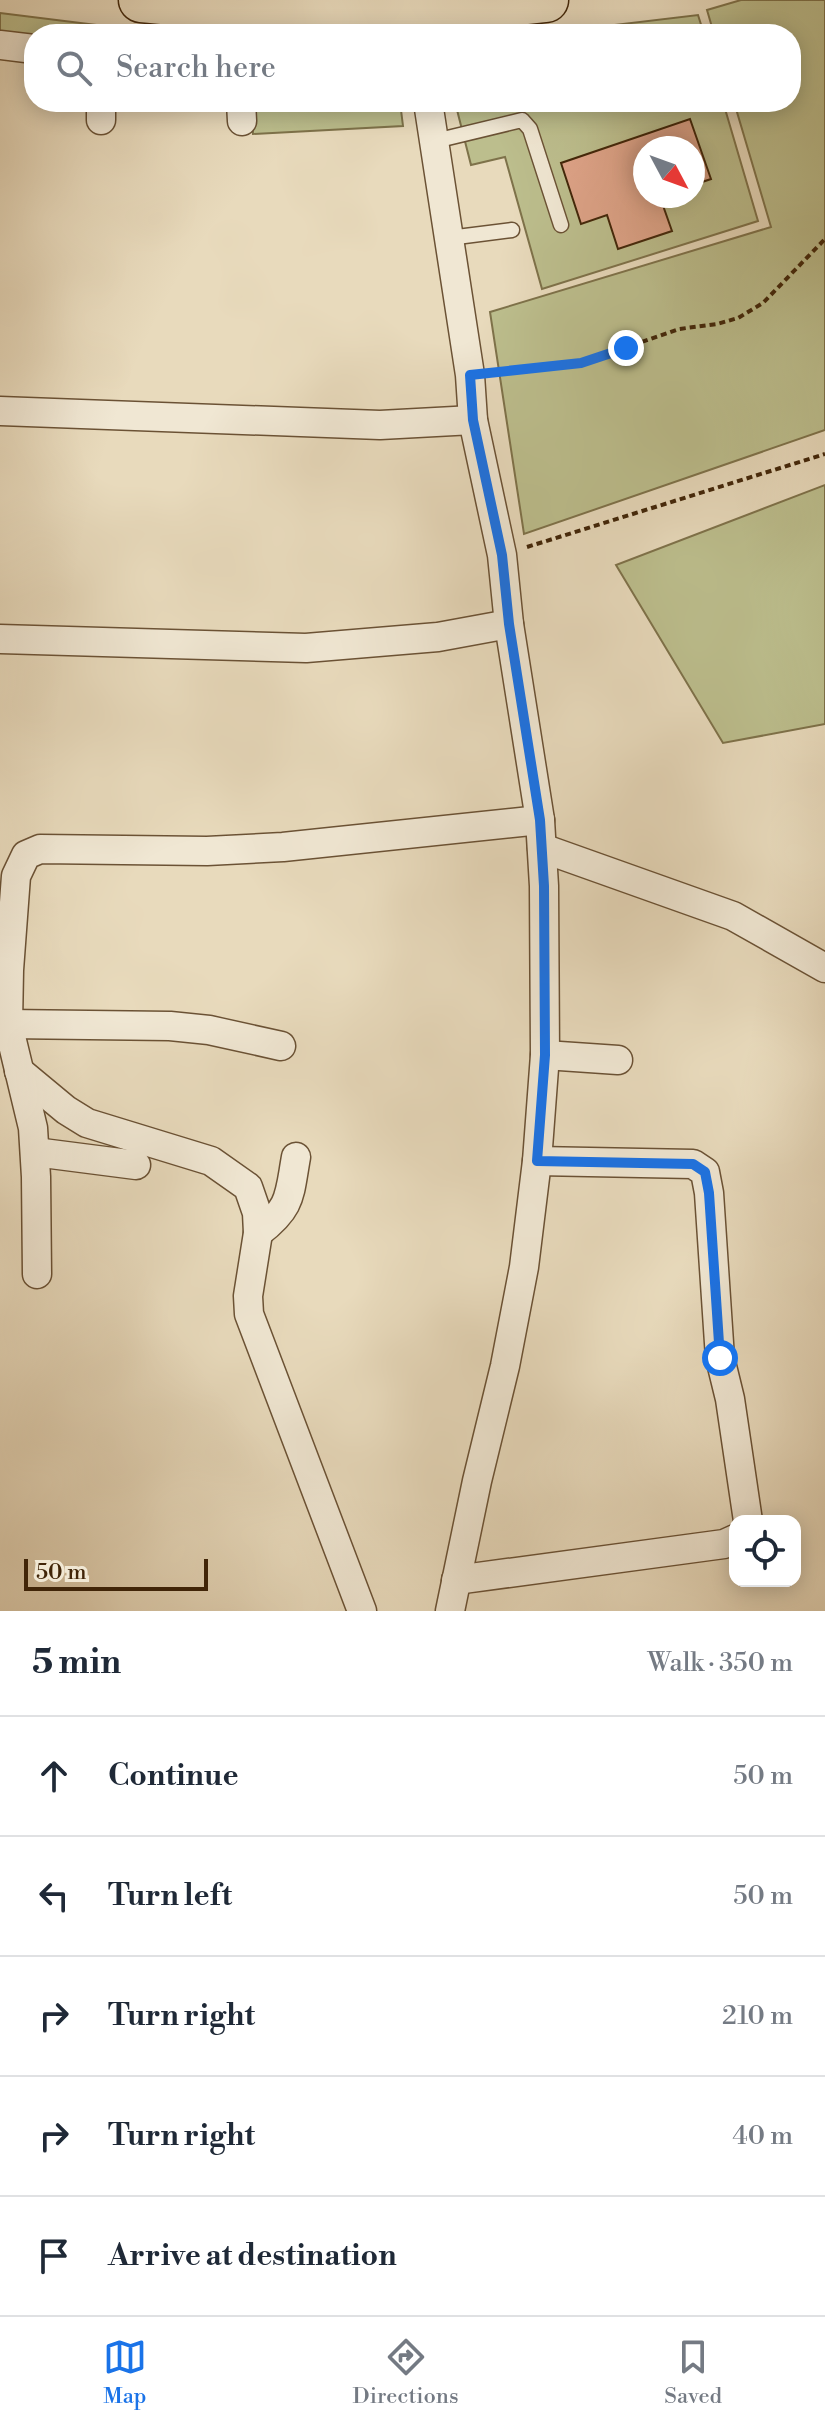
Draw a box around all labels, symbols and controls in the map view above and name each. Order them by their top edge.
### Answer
search box [24,24,801,112]
icon: search [52,46,96,90]
text: Search here [116,49,276,87]
north arrow [633,136,705,208]
route end [608,330,644,366]
route start [702,1340,738,1376]
map controls [729,1515,801,1587]
button: locate [729,1515,801,1587]
scale bar [24,1555,208,1591]
text: 50 m [36,1559,87,1586]
text: 5 min [32,1642,121,1684]
text: Walk · 350 m [648,1647,793,1679]
icon: ahead [32,1754,76,1798]
text: Continue [108,1757,239,1795]
text: 50 m [733,1760,793,1792]
icon: left [32,1874,76,1918]
text: Turn left [108,1877,232,1915]
text: 50 m [733,1880,793,1912]
icon: right [32,1994,76,2038]
text: Turn right [108,1997,255,2035]
text: 210 m [722,2000,793,2032]
icon: right [32,2114,76,2158]
text: Turn right [108,2117,255,2155]
text: 40 m [732,2120,793,2152]
icon: arrive [32,2234,76,2278]
text: Arrive at destination [108,2237,397,2275]
tab: Map [103,2335,147,2410]
tab: Directions [353,2335,459,2410]
tab: Saved [664,2335,722,2410]

